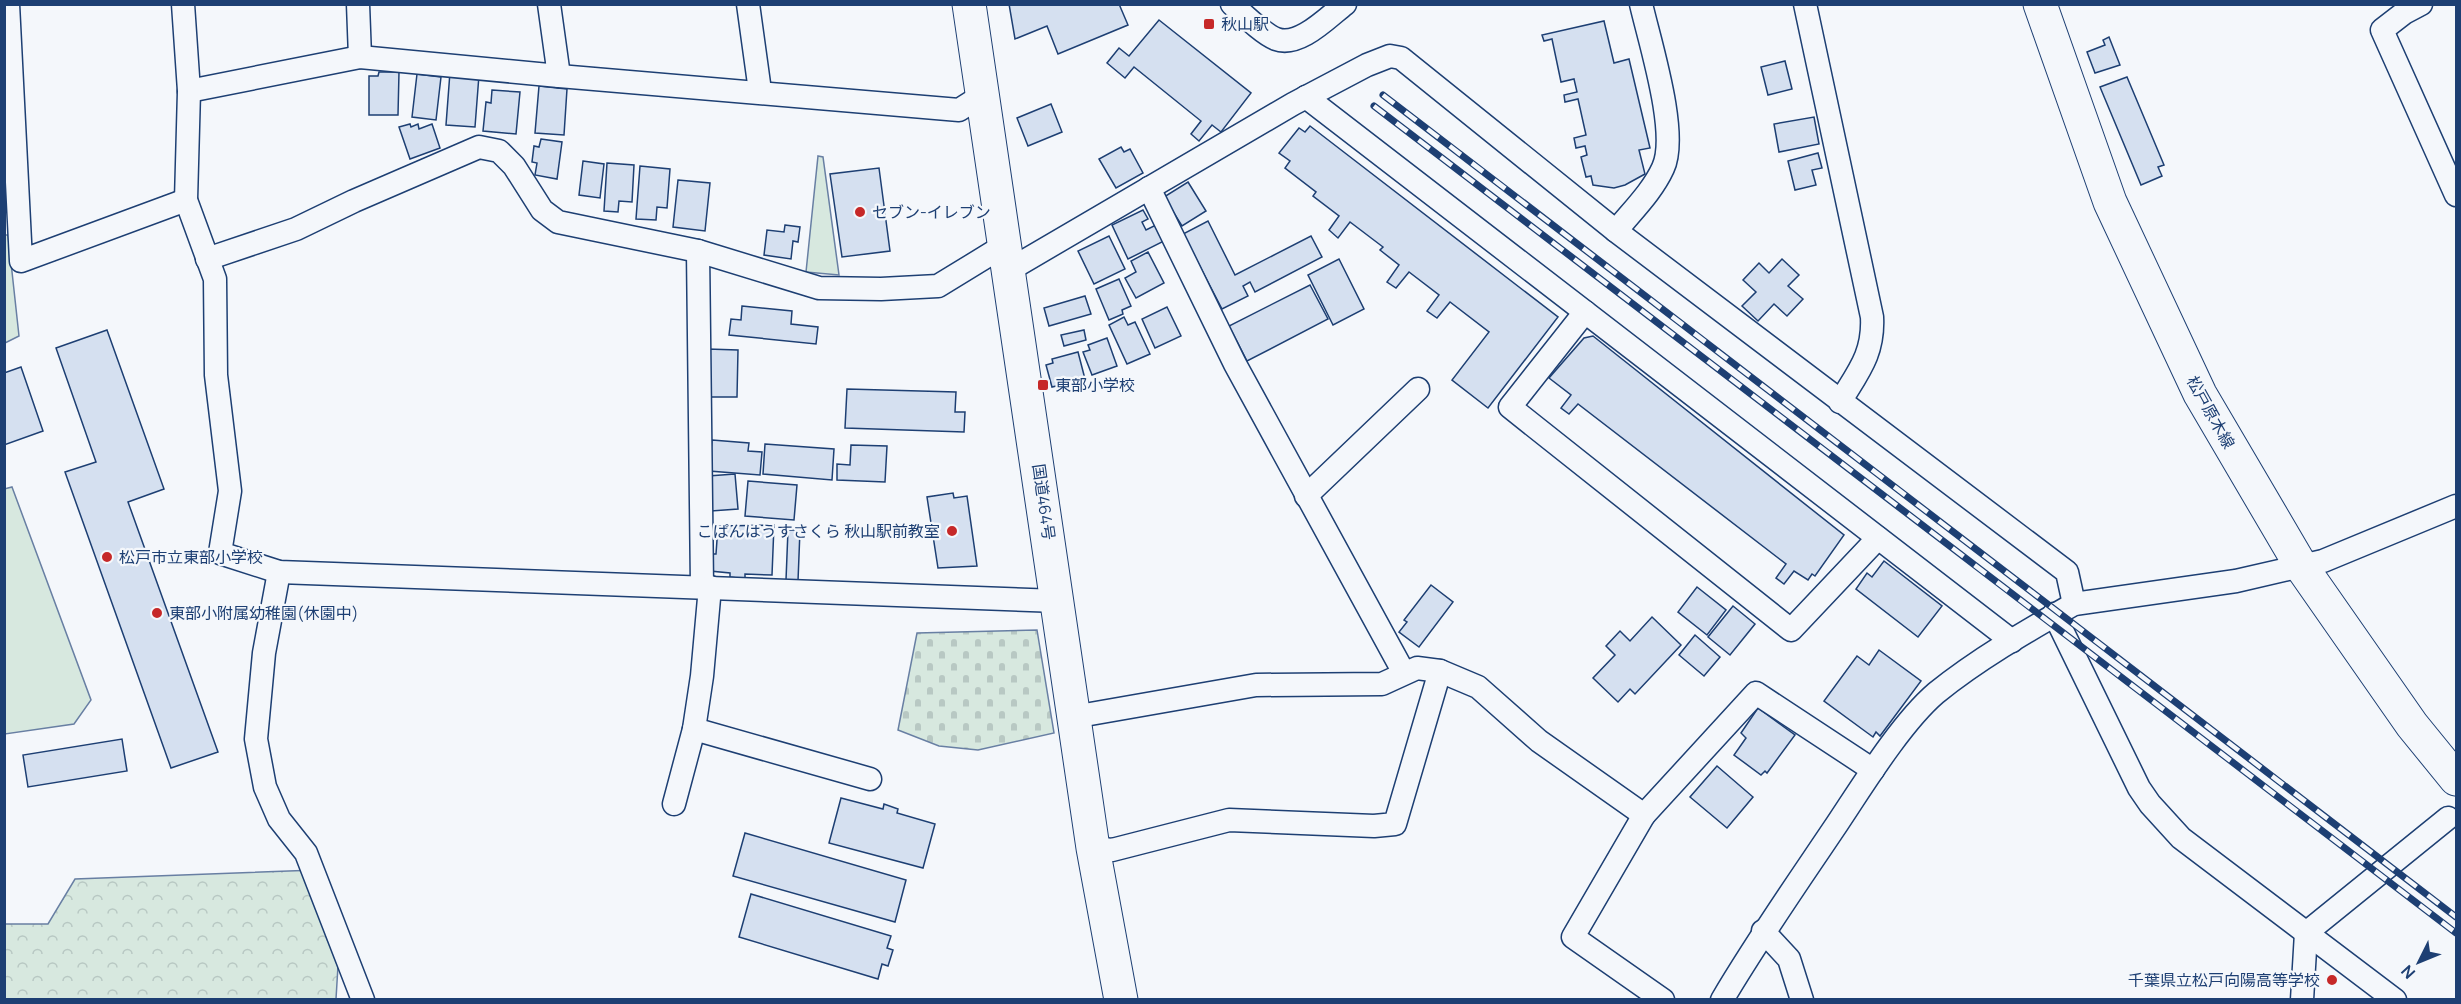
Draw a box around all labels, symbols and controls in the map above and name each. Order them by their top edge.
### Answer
place label: 秋山駅 [1221,13,1269,35]
marker: 秋山駅 [1202,17,1216,31]
place label: セブン-イレブン [872,201,991,223]
marker: セブン-イレブン [853,205,867,219]
street label: 松戸原木線 [2182,372,2240,452]
place label: 東部小学校 [1055,374,1135,396]
marker: 東部小学校 [1036,378,1050,392]
street label: 国道464号 [1028,462,1060,542]
place label: こぱんはうすさくら 秋山駅前教室 [697,520,940,542]
marker: こぱんはうすさくら 秋山駅前教室 [945,524,959,538]
place label: 松戸市立東部小学校 [119,546,263,568]
marker: 松戸市立東部小学校 [100,550,114,564]
place label: 東部小附属幼稚園(休園中) [169,602,359,624]
marker: 東部小附属幼稚園(休園中) [150,606,164,620]
north arrow [2389,932,2449,992]
text: N [2396,961,2420,984]
place label: 千葉県立松戸向陽高等学校 [2128,969,2320,991]
marker: 千葉県立松戸向陽高等学校 [2325,973,2339,987]

